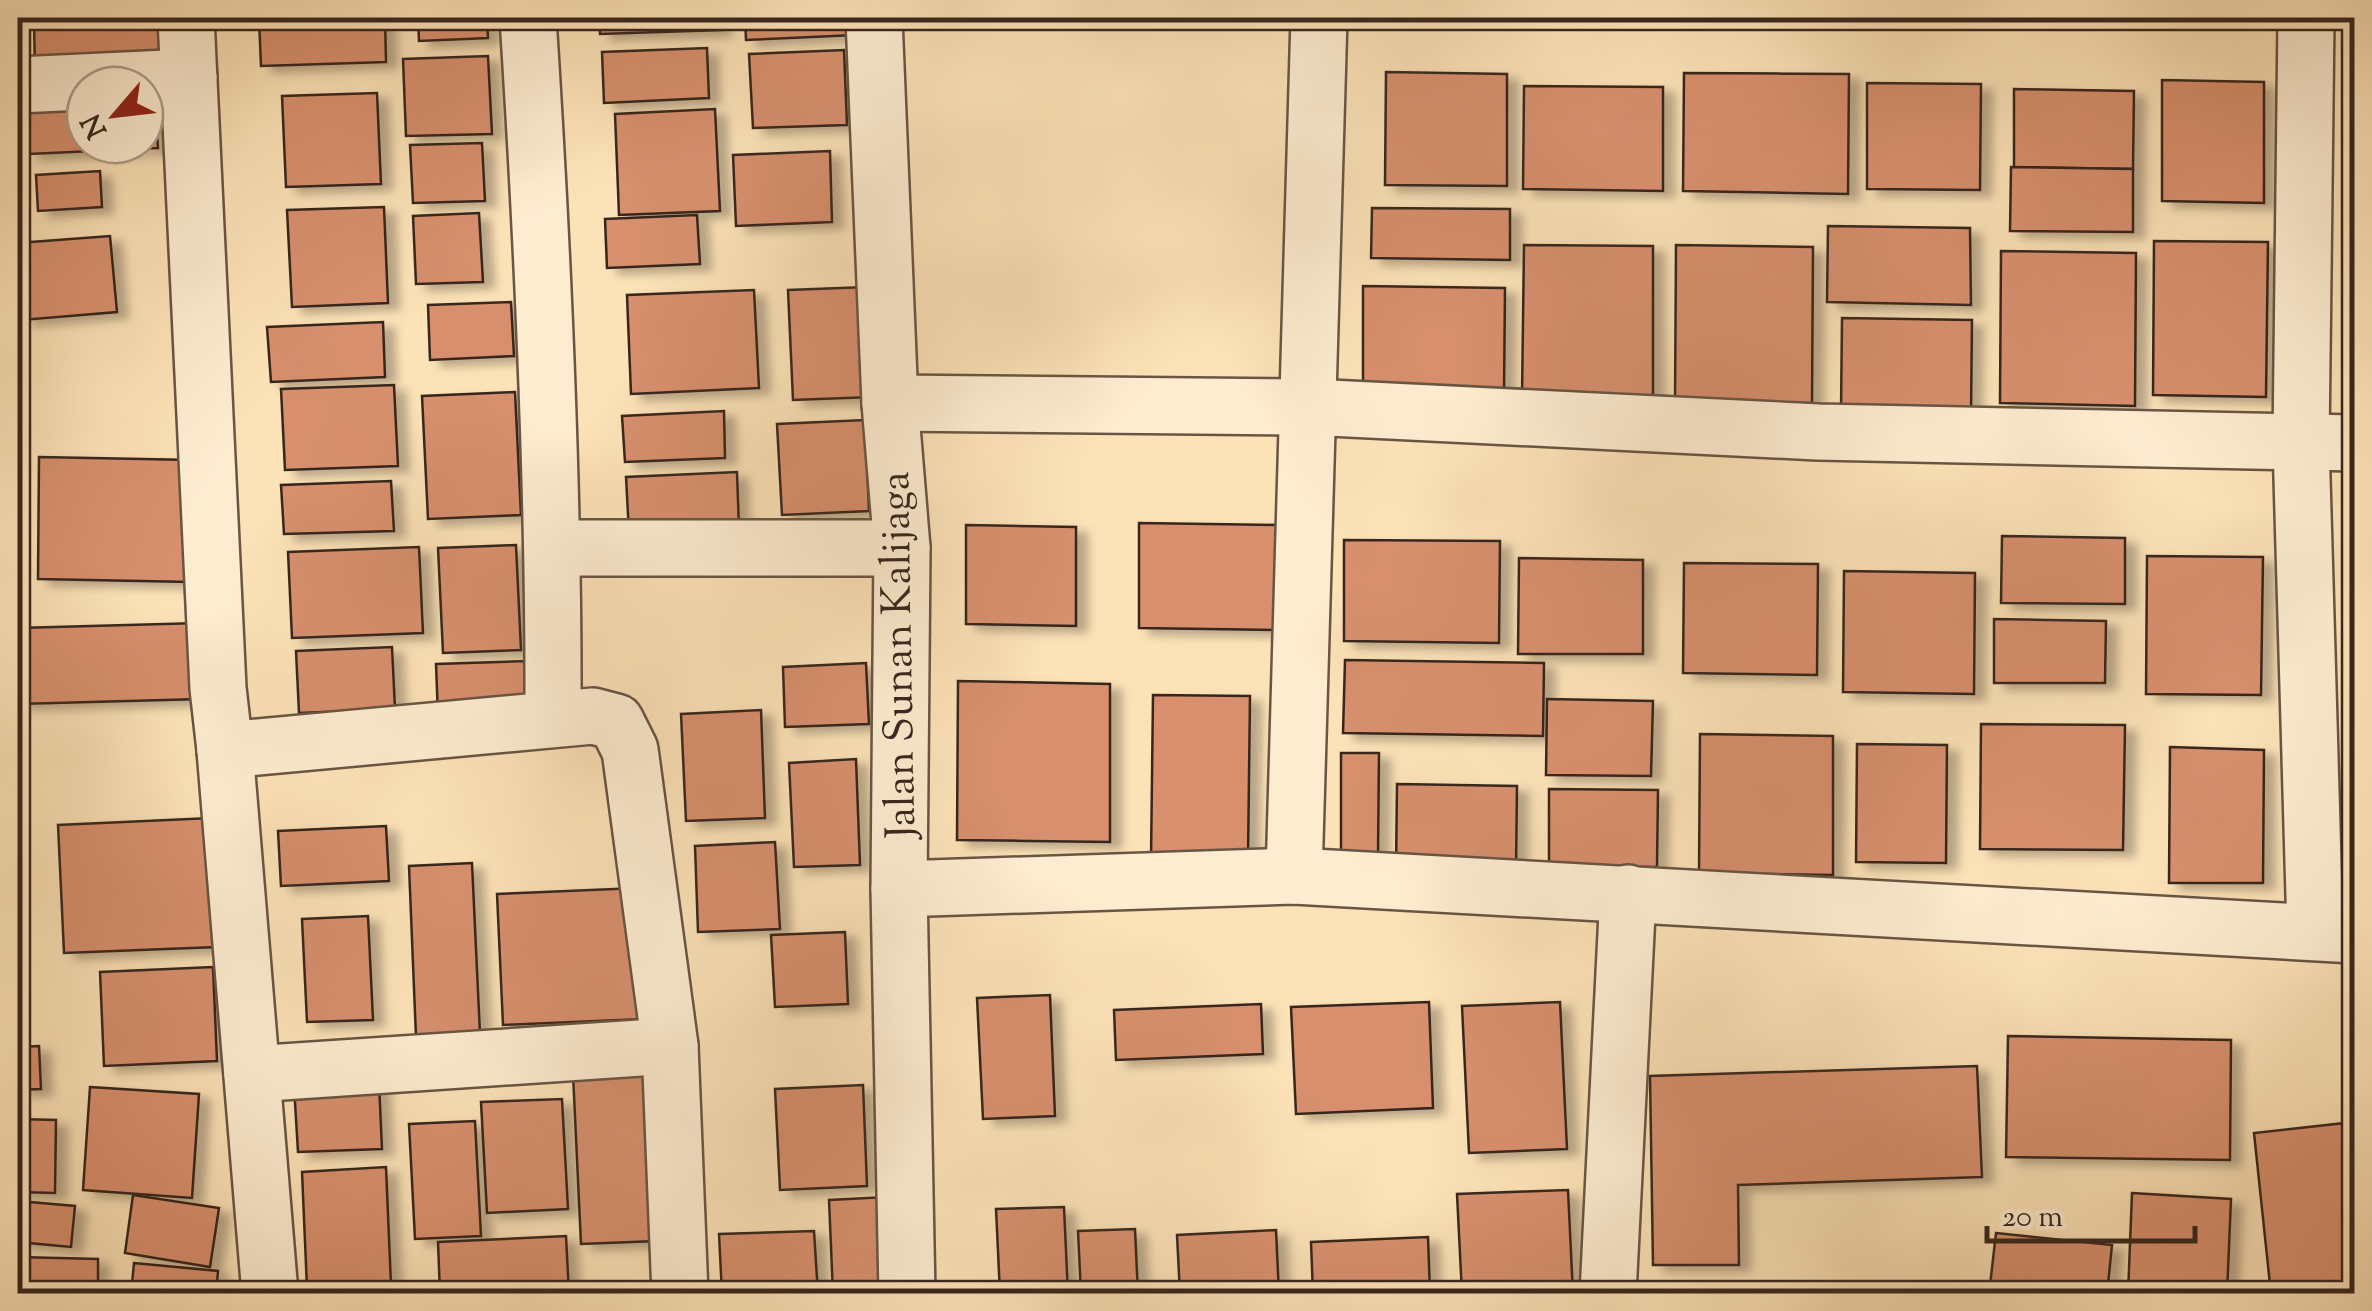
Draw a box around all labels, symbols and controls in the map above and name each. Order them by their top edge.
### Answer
north arrow [65,65,165,165]
text: N [73,106,118,145]
street label: Jalan Sunan Kalijaga [868,471,934,841]
scale bar [1987,1181,2194,1243]
text: 20 m [2002,1197,2063,1240]

